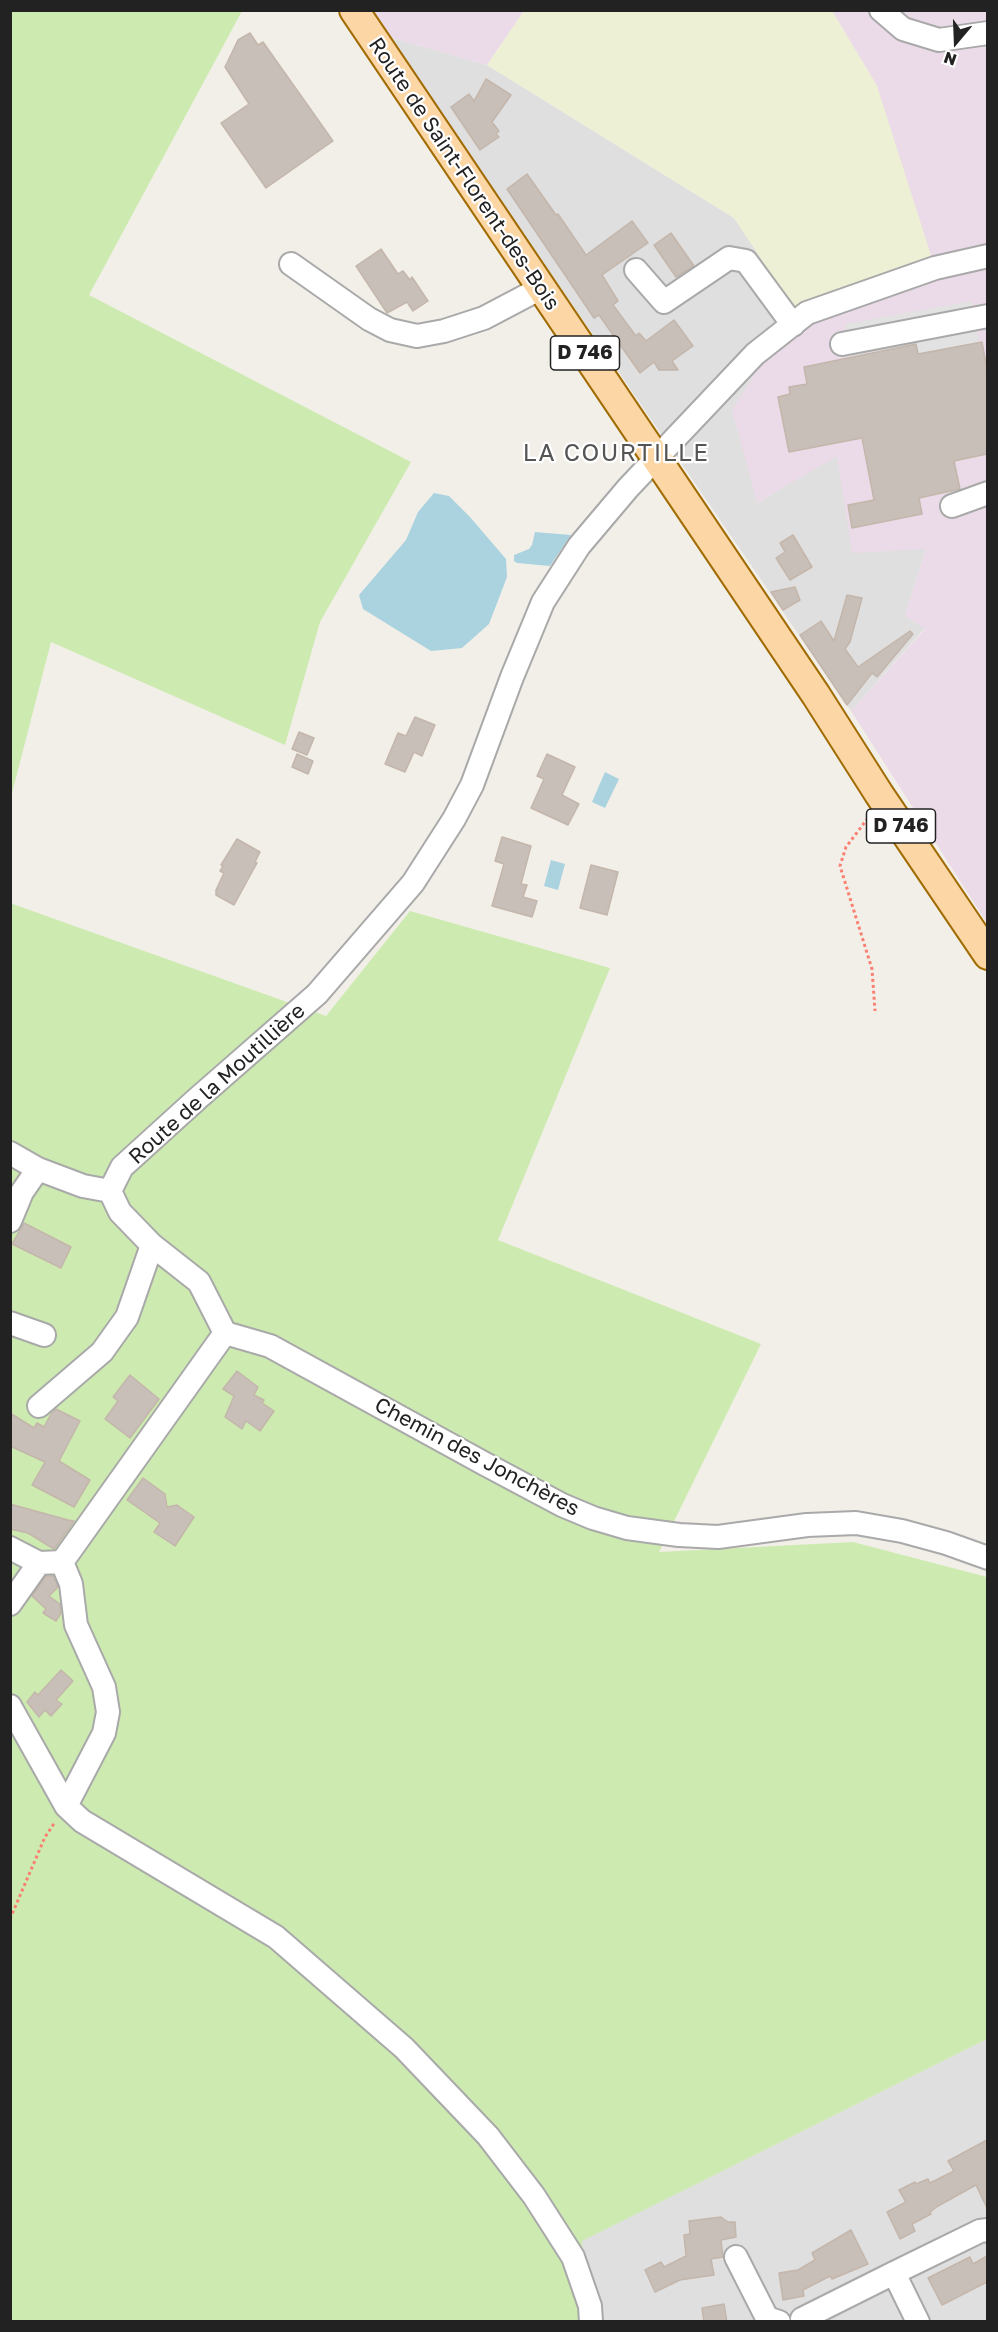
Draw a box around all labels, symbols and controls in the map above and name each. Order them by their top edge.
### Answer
north arrow [926,12,986,72]
street label: Route de Saint-Florent-des-Bois [363,33,565,315]
text: N [941,48,959,70]
road number: D 746 [550,336,620,370]
district label: LA COURTILLE [523,439,709,467]
road number: D 746 [866,809,936,843]
street label: Route de la Moutillière [124,998,310,1170]
street label: Chemin des Jonchères [370,1392,584,1522]

